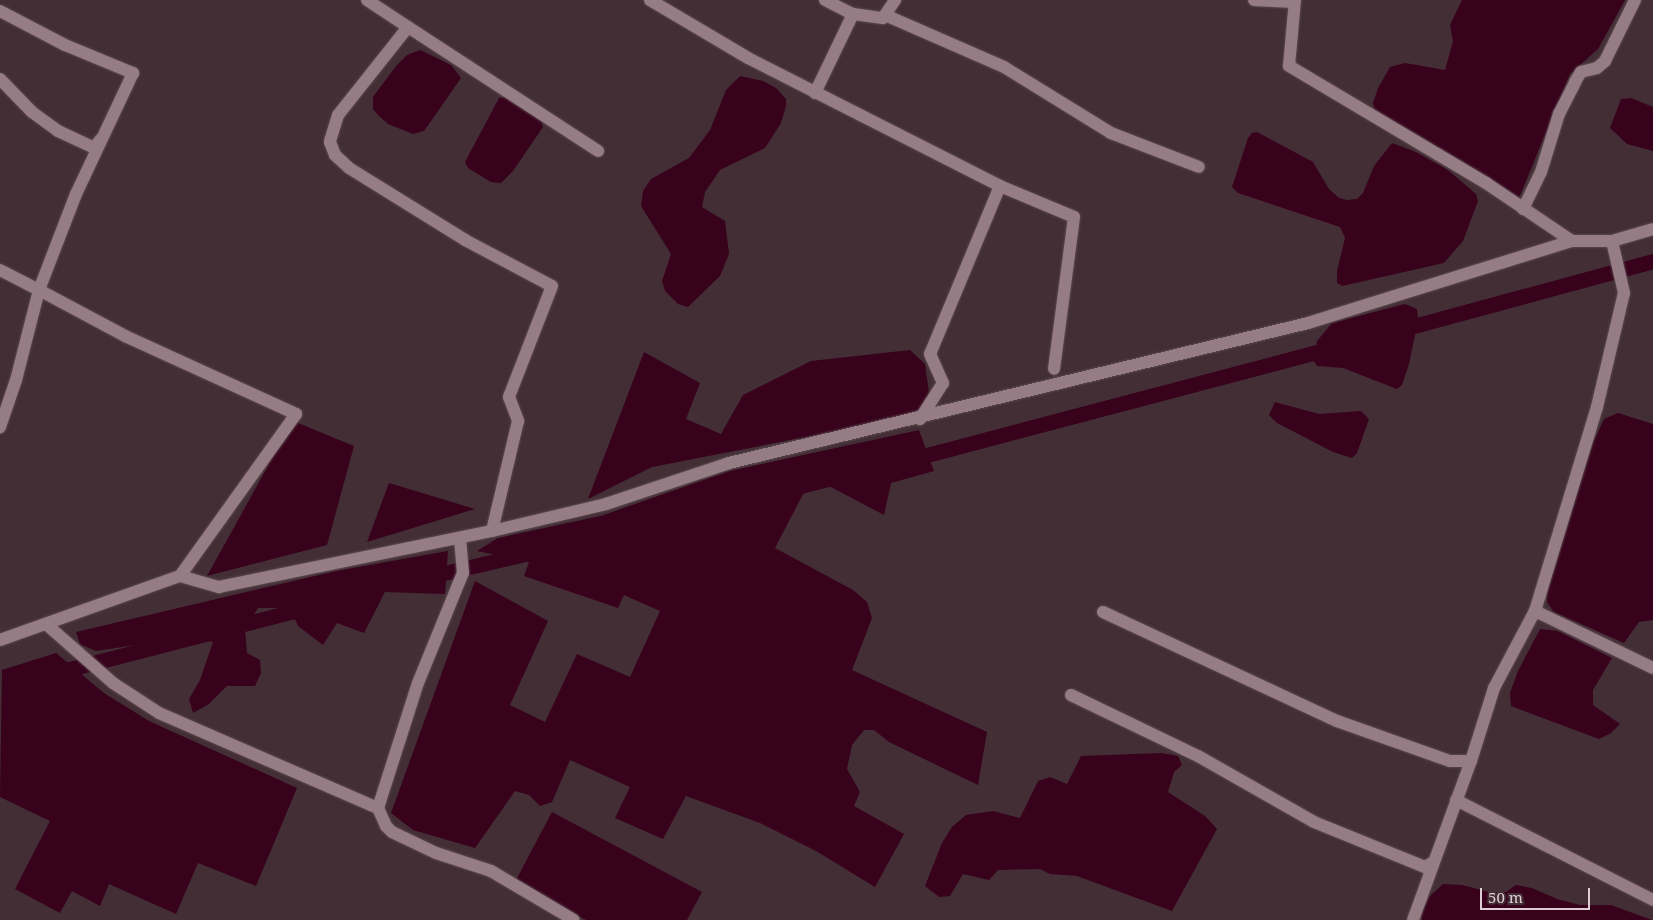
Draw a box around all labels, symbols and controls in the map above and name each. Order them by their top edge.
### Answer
scale bar [1483,878,1593,910]
text: 50 m [1488,887,1523,907]

